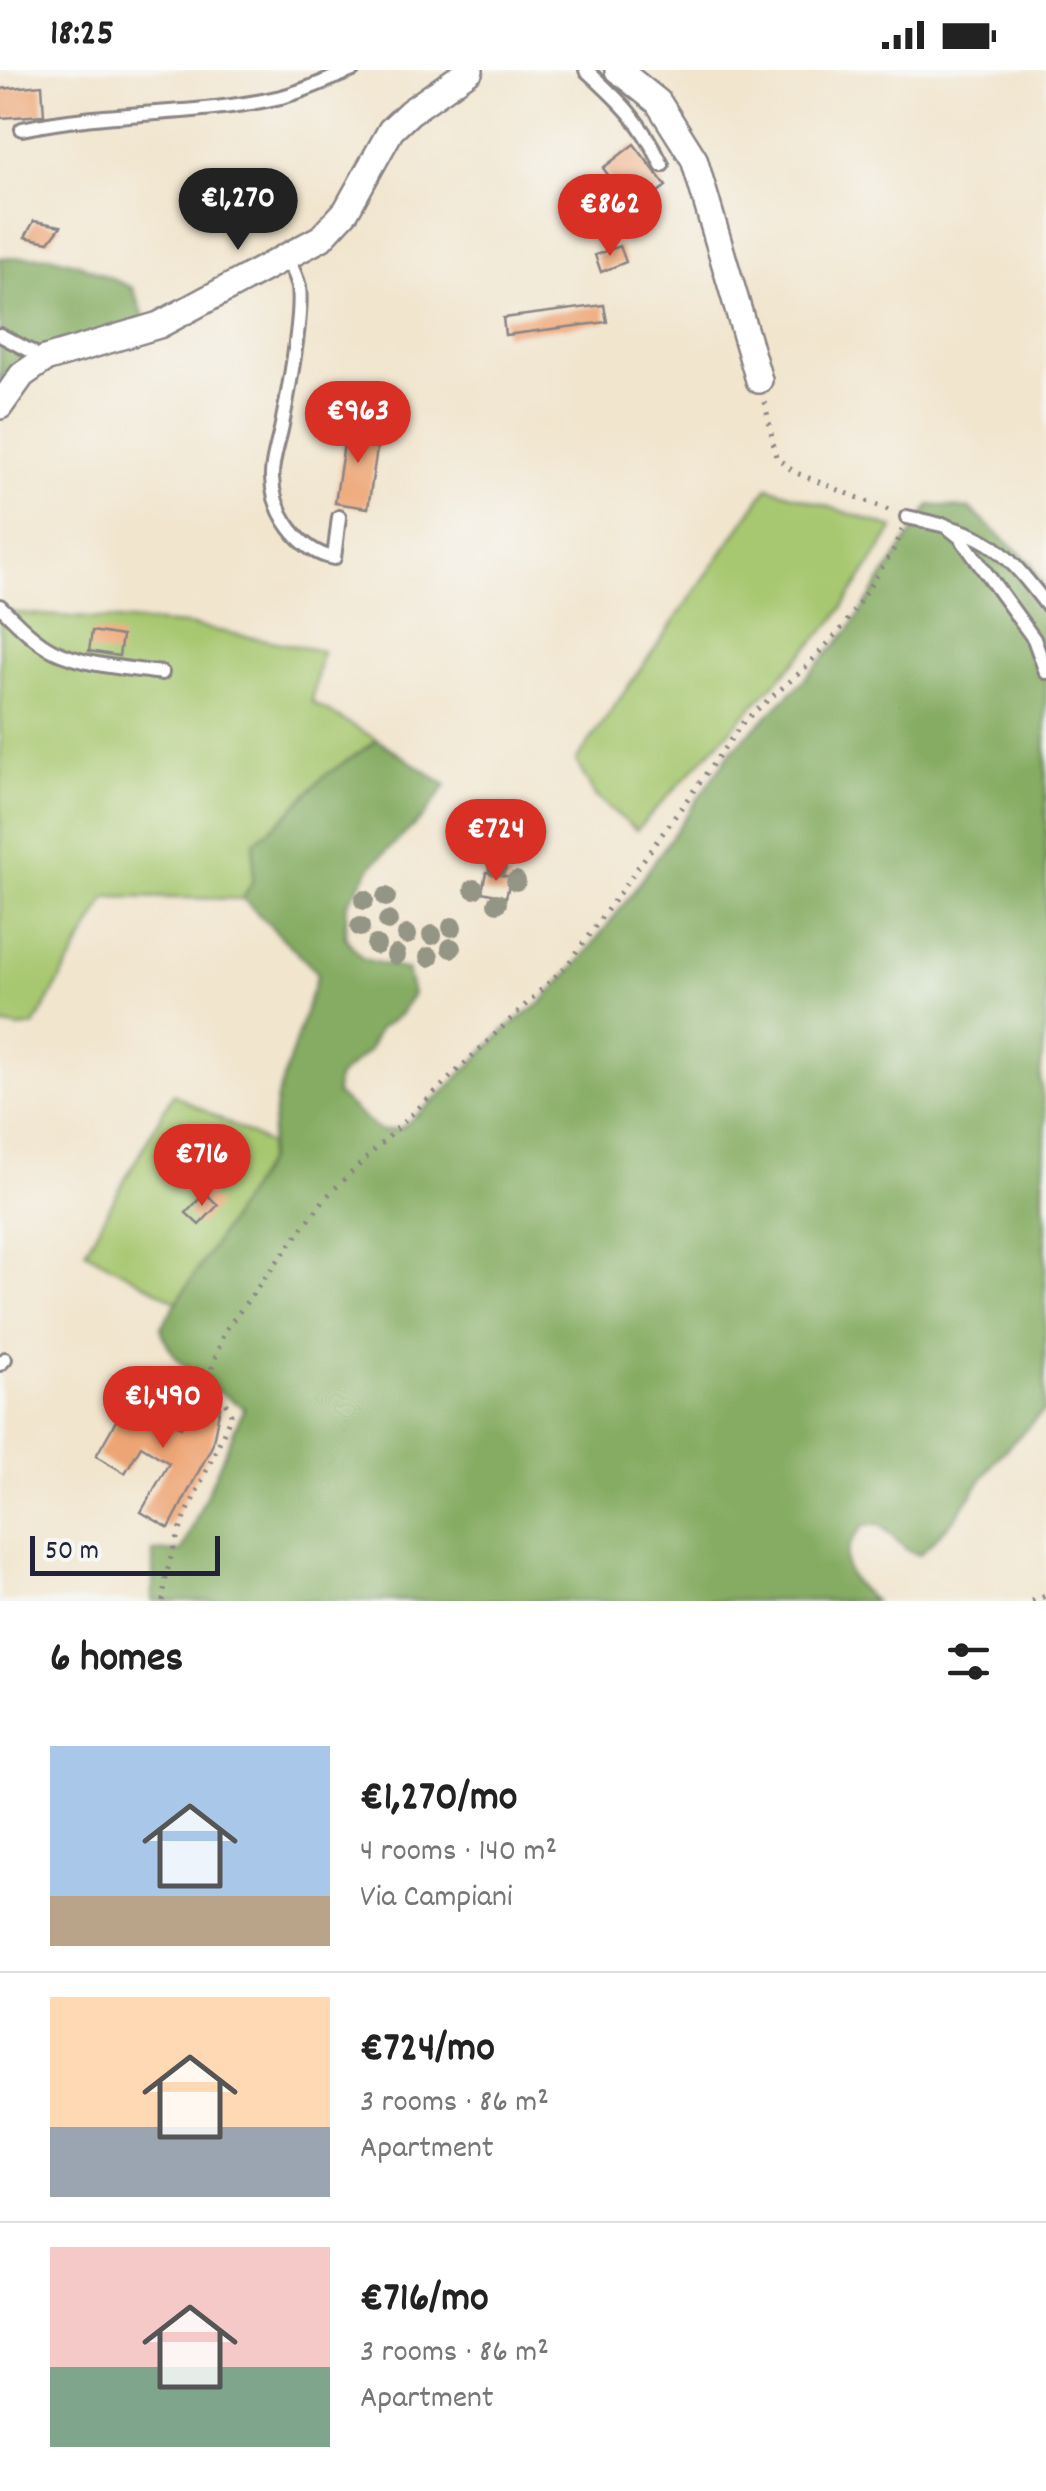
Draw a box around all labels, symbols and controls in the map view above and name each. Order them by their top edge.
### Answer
text: 18:25 [50,8,114,63]
pin: €1,270 [157,168,319,253]
pin: €862 [551,174,669,259]
text: €1,270 [201,177,275,223]
text: €862 [580,183,640,229]
pin: €963 [299,381,417,466]
text: €963 [327,390,389,436]
pin: €724 [437,799,555,884]
text: €724 [467,808,525,854]
pin: €716 [143,1124,261,1209]
text: €716 [176,1133,228,1179]
pin: €1,490 [82,1366,244,1451]
text: €1,490 [125,1375,201,1421]
scale bar [30,1531,220,1576]
text: 50 m [45,1533,99,1573]
text: 6 homes [50,1631,183,1691]
icon: filters [941,1634,996,1689]
text: €1,270/mo [360,1770,517,1830]
icon: home [130,1786,250,1906]
text: 4 rooms · 140 m² [360,1830,557,1876]
text: Via Campiani [360,1876,513,1922]
text: €724/mo [360,2021,495,2081]
icon: home [130,2037,250,2157]
text: 3 rooms · 86 m² [360,2081,549,2127]
text: Apartment [360,2127,494,2173]
text: €716/mo [360,2271,489,2331]
icon: home [130,2287,250,2407]
text: 3 rooms · 86 m² [360,2331,549,2377]
text: Apartment [360,2377,494,2423]

